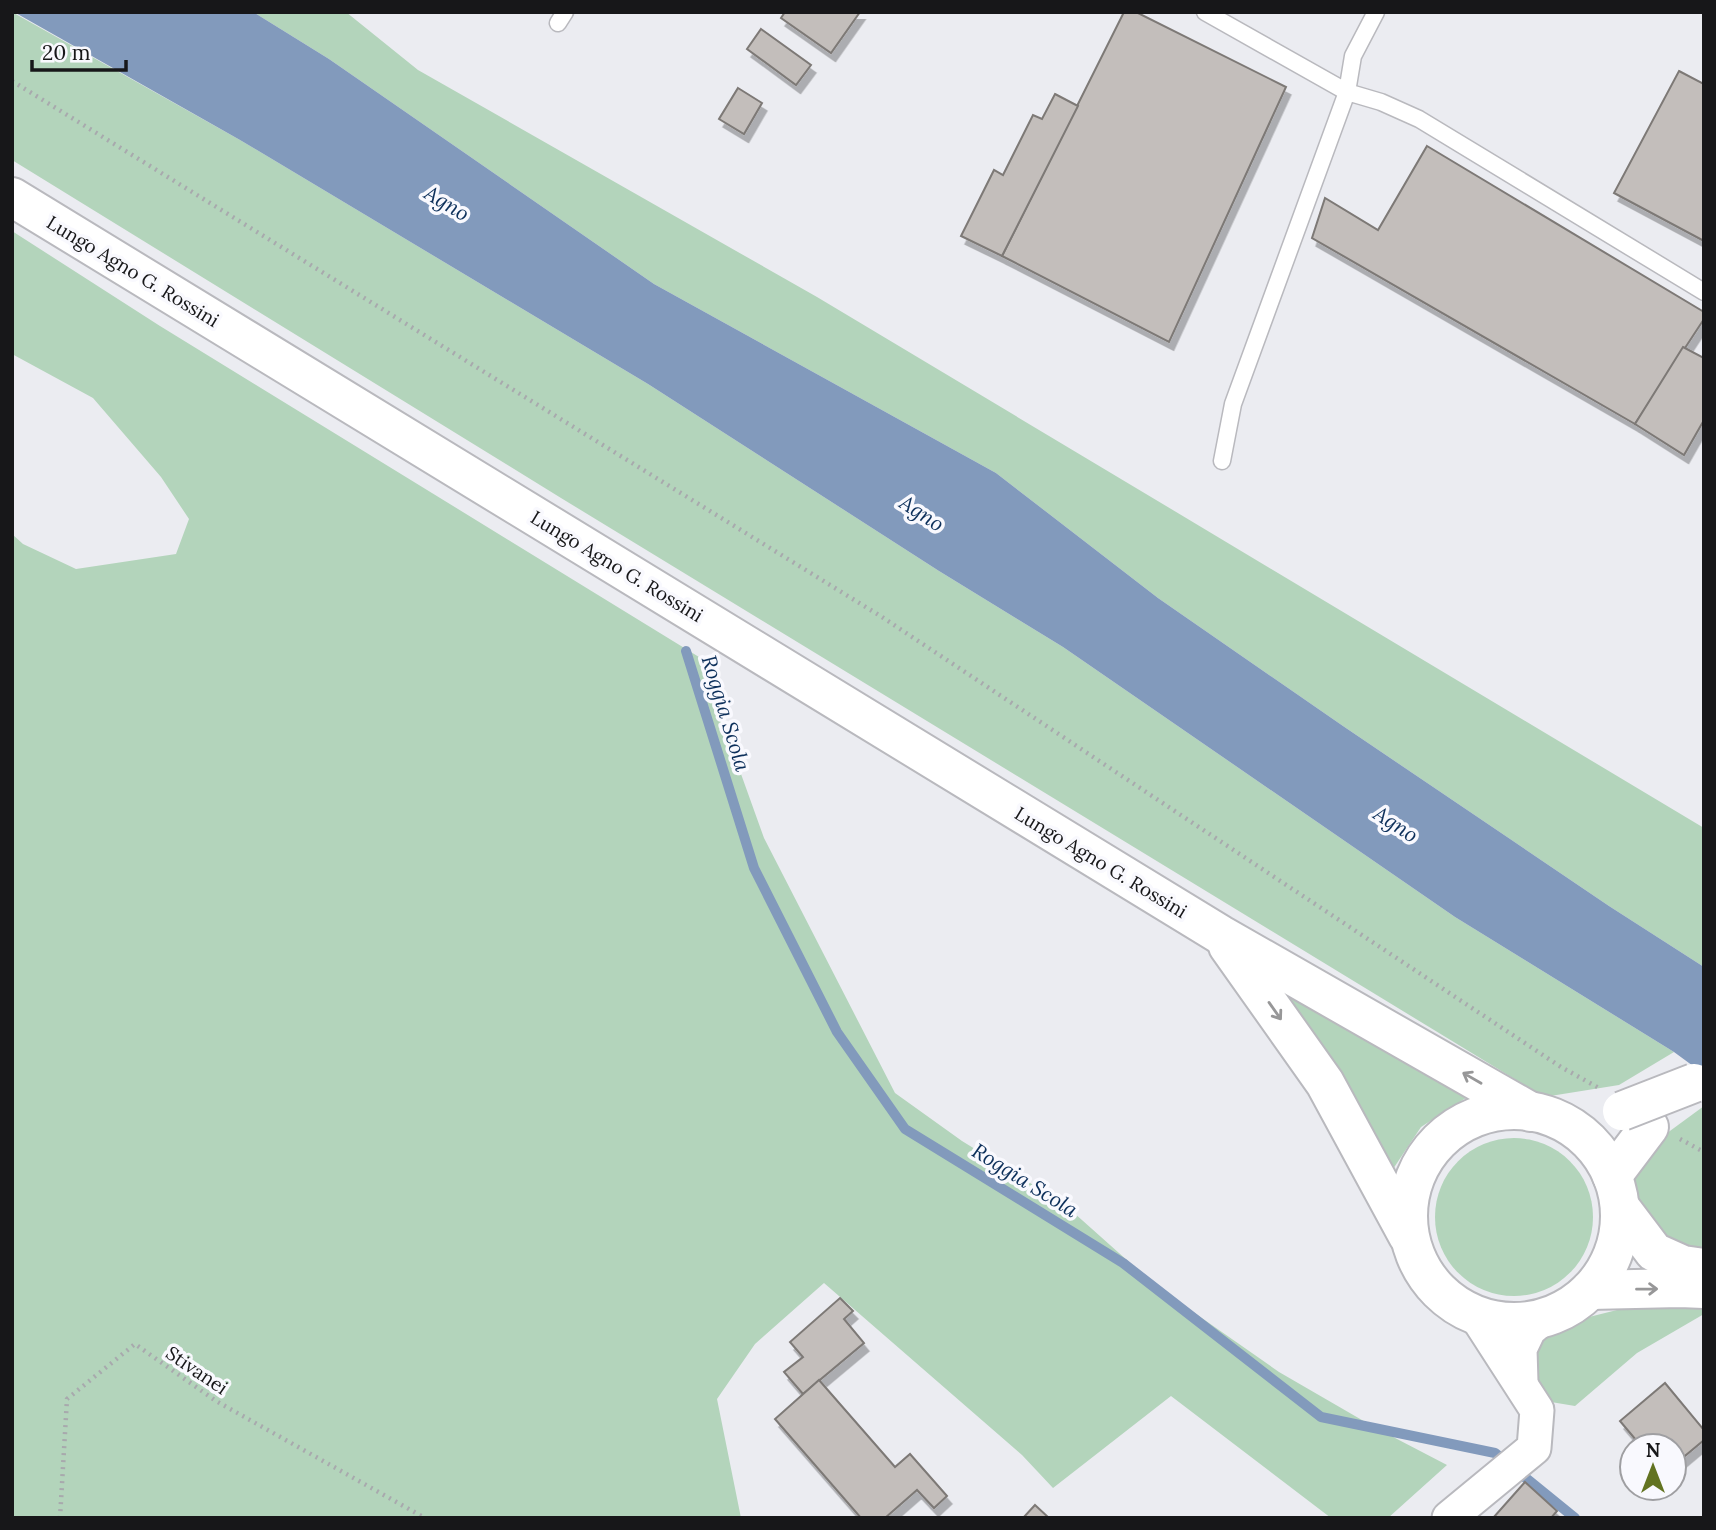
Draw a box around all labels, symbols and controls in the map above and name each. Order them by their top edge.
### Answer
scale bar [32,28,126,72]
text: 20 m [42,39,91,66]
water label: Agno [419,179,475,227]
street label: Lungo Agno G. Rossini [42,210,224,332]
water label: Agno [894,488,949,537]
street label: Lungo Agno G. Rossini [526,505,708,627]
water label: Roggia Scola [696,652,757,775]
water label: Agno [1368,799,1423,848]
street label: Lungo Agno G. Rossini [1010,801,1192,923]
one-way arrow [1268,1001,1282,1020]
one-way arrow [1462,1071,1482,1085]
water label: Roggia Scola [967,1137,1083,1223]
one-way arrow [1635,1282,1658,1295]
street label: Stivanei [161,1341,233,1399]
north arrow [1618,1432,1688,1502]
text: N [1646,1438,1661,1462]

